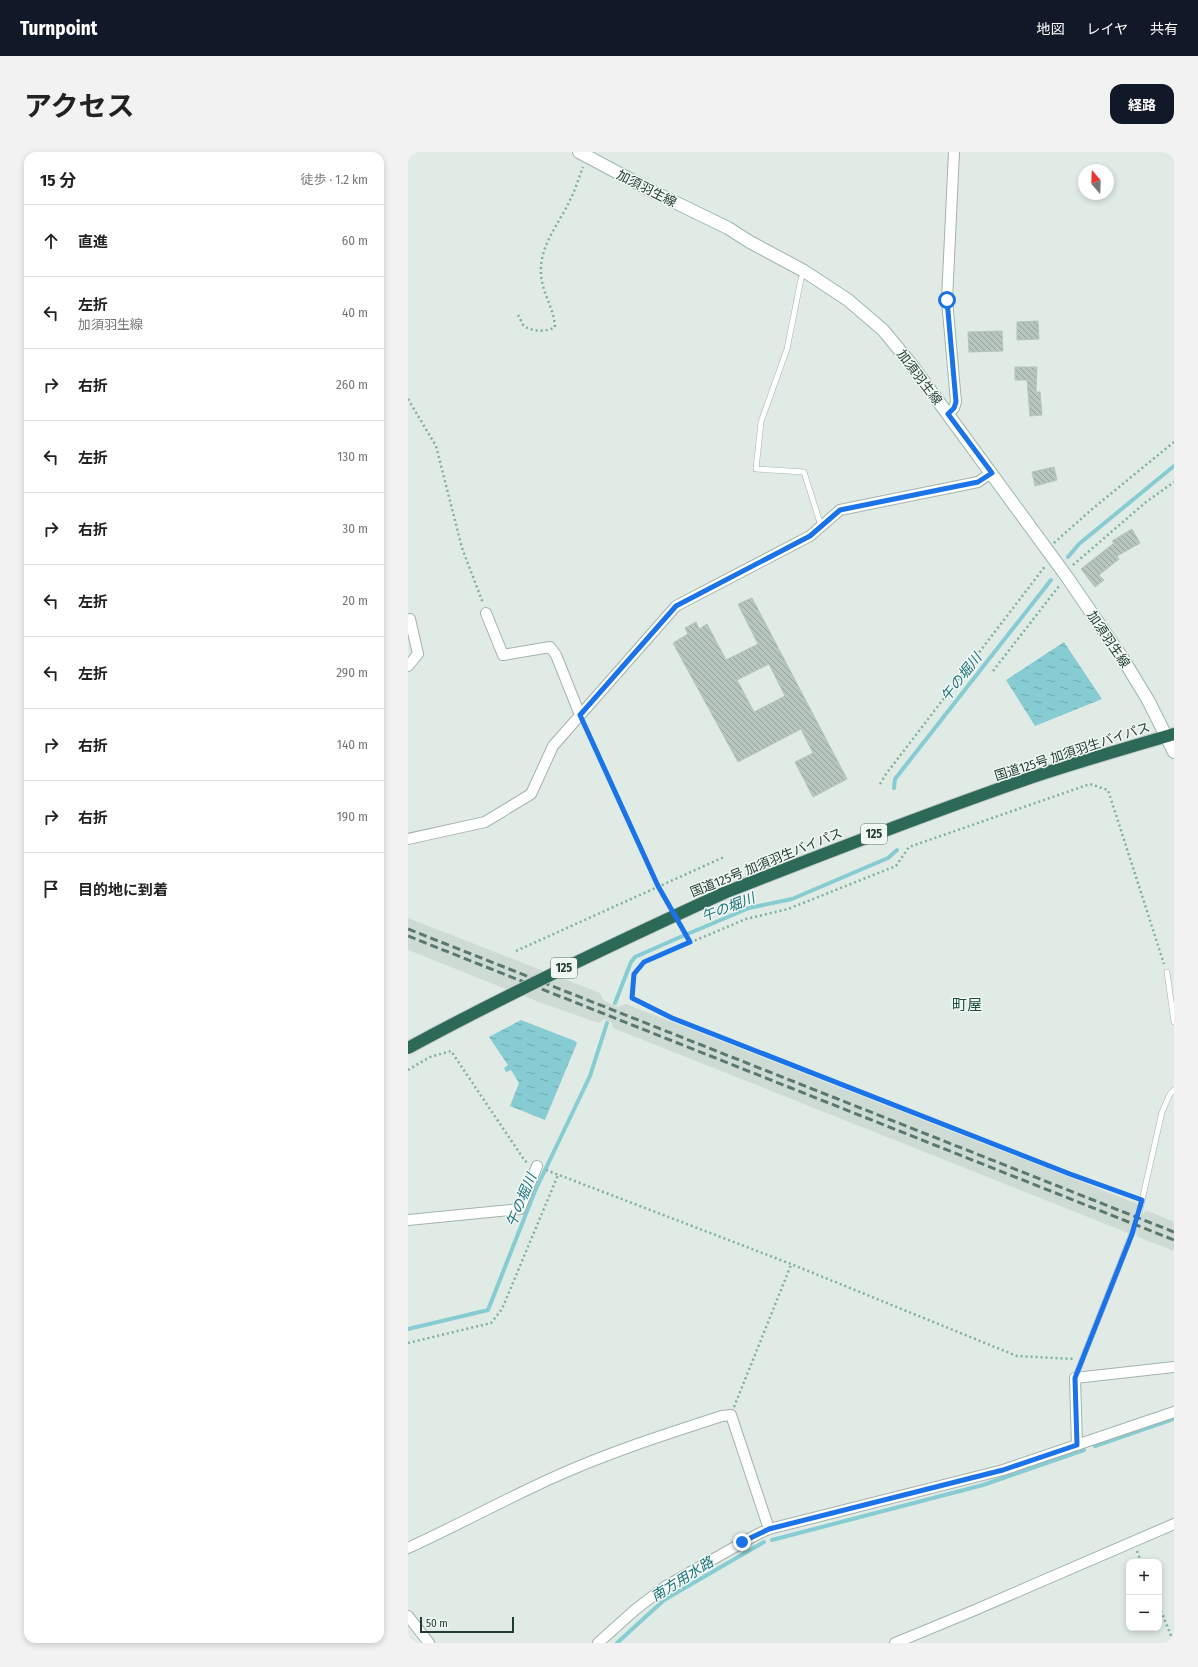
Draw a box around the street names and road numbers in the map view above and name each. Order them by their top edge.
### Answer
street label: 加須羽生線 [614,167,679,210]
street label: 加須羽生線 [894,347,945,408]
street label: 加須羽生線 [1084,608,1133,670]
street label: 国道125号 加須羽生バイパス [993,719,1152,784]
road number: 125 [861,824,887,844]
street label: 国道125号 加須羽生バイパス [688,825,844,900]
road number: 125 [551,958,577,978]

